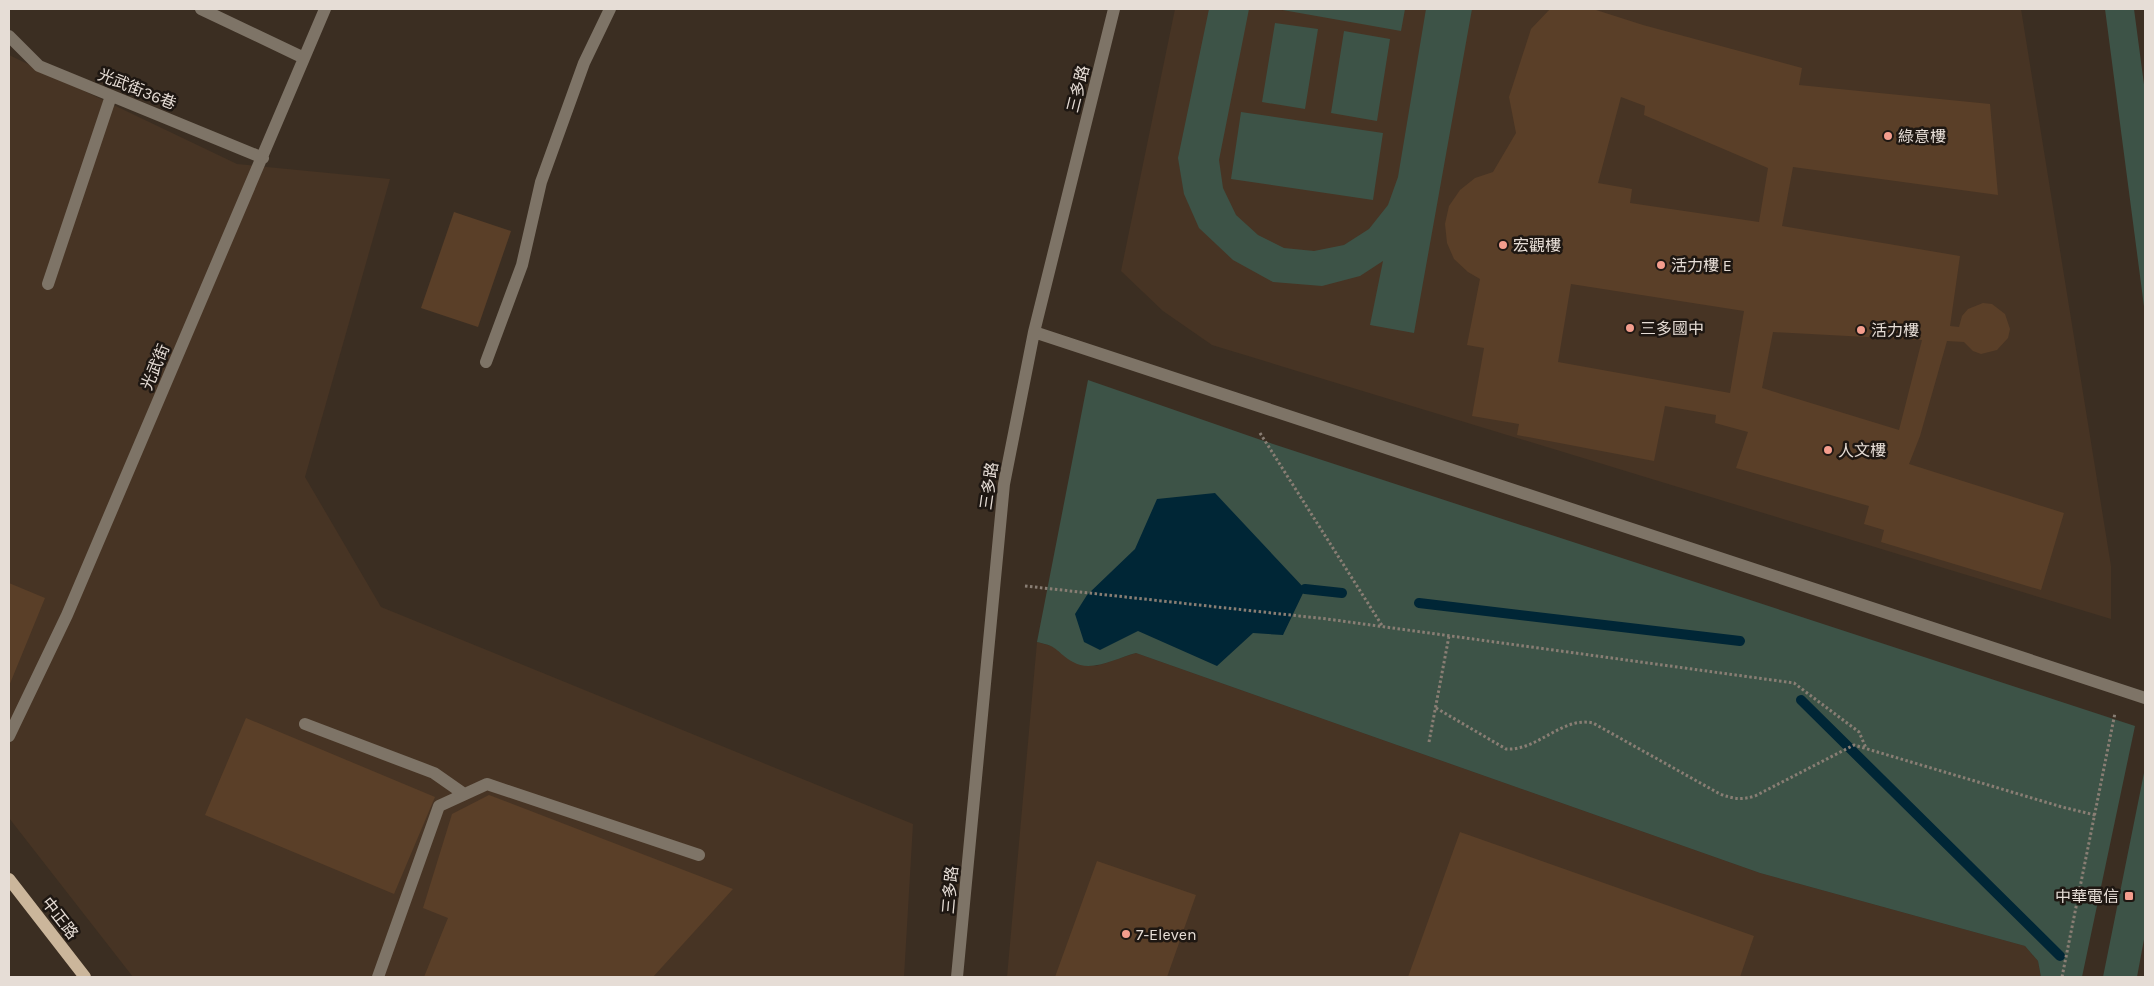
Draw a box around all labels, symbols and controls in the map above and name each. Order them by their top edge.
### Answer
street label: 三多路 [1063,63,1093,115]
street label: 光武街36巷 [95,65,179,113]
place label: 綠意樓 [1898,127,1946,146]
marker: 綠意樓 [1882,130,1894,142]
place label: 宏觀樓 [1513,236,1561,255]
marker: 宏觀樓 [1497,239,1509,251]
place label: 活力樓 E [1671,256,1732,275]
marker: 活力樓 E [1655,259,1667,271]
place label: 三多國中 [1640,319,1704,338]
place label: 活力樓 [1871,321,1919,340]
marker: 三多國中 [1624,322,1636,334]
marker: 活力樓 [1855,324,1867,336]
street label: 光武街 [137,341,173,393]
place label: 人文樓 [1838,441,1886,460]
marker: 人文樓 [1822,444,1834,456]
street label: 三多路 [976,461,1002,511]
street label: 三多路 [938,865,962,915]
place label: 中華電信 [2055,887,2119,906]
marker: 中華電信 [2123,890,2135,902]
street label: 中正路 [38,893,82,943]
place label: 7-Eleven [1136,925,1197,944]
marker: 7-Eleven [1120,928,1132,940]

